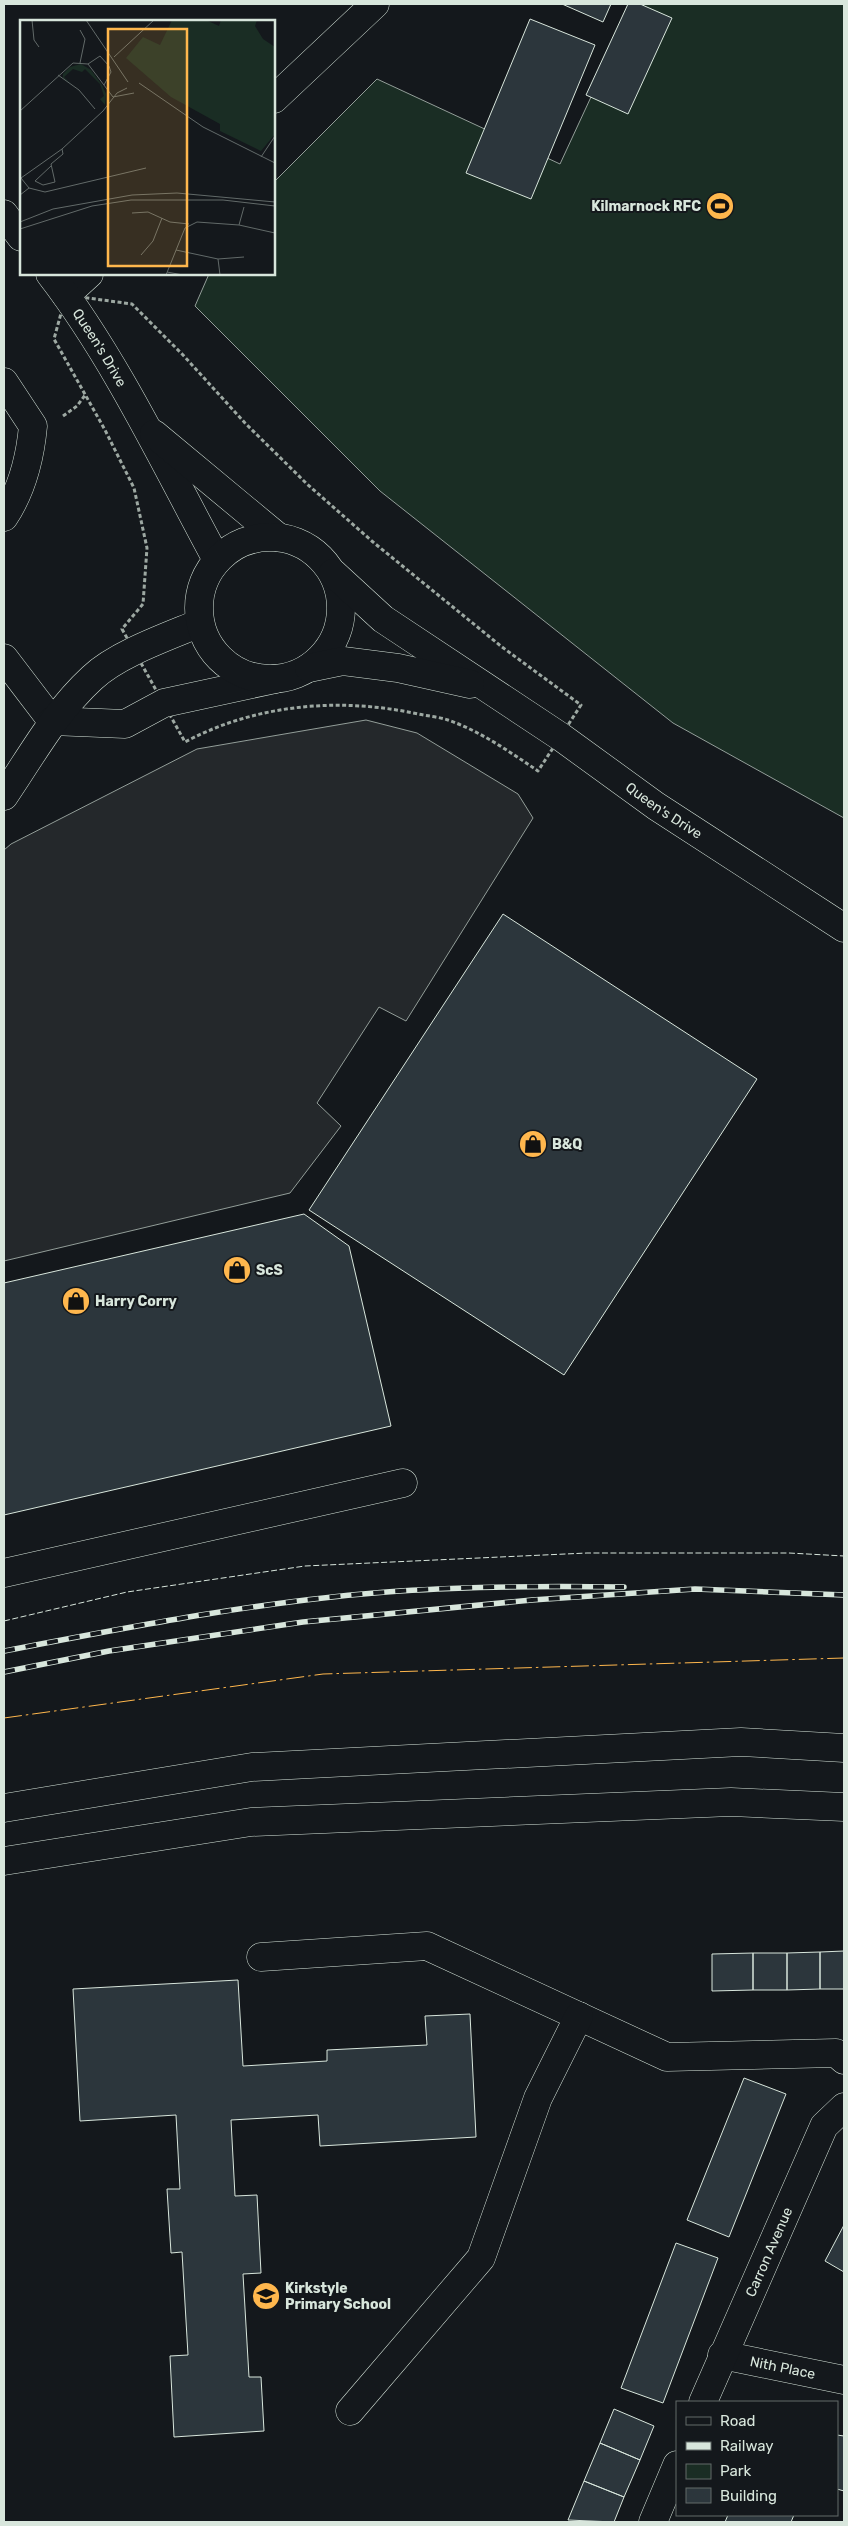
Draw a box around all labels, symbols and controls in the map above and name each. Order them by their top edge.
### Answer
inset map [20,20,275,275]
sports icon: Kilmarnock RFC [705,191,735,221]
place label: Kilmarnock RFC [591,198,701,215]
street label: Queen's Drive [69,305,131,390]
street label: Queen's Drive [622,778,706,842]
shop icon: B&Q [518,1129,548,1159]
place label: B&Q [552,1136,582,1153]
shop icon: ScS [222,1255,252,1285]
place label: ScS [256,1262,283,1279]
shop icon: Harry Corry [61,1286,91,1316]
place label: Harry Corry [95,1293,177,1310]
street label: Carron Avenue [742,2204,796,2299]
place label: Kirkstyle Primary School [285,2280,391,2313]
school or university icon: Kirkstyle Primary School [251,2281,281,2311]
street label: Nith Place [749,2352,817,2382]
legend [676,2401,838,2516]
text: Road [720,2412,756,2430]
text: Railway [720,2437,774,2455]
text: Park [720,2462,751,2480]
text: Building [720,2487,777,2505]

